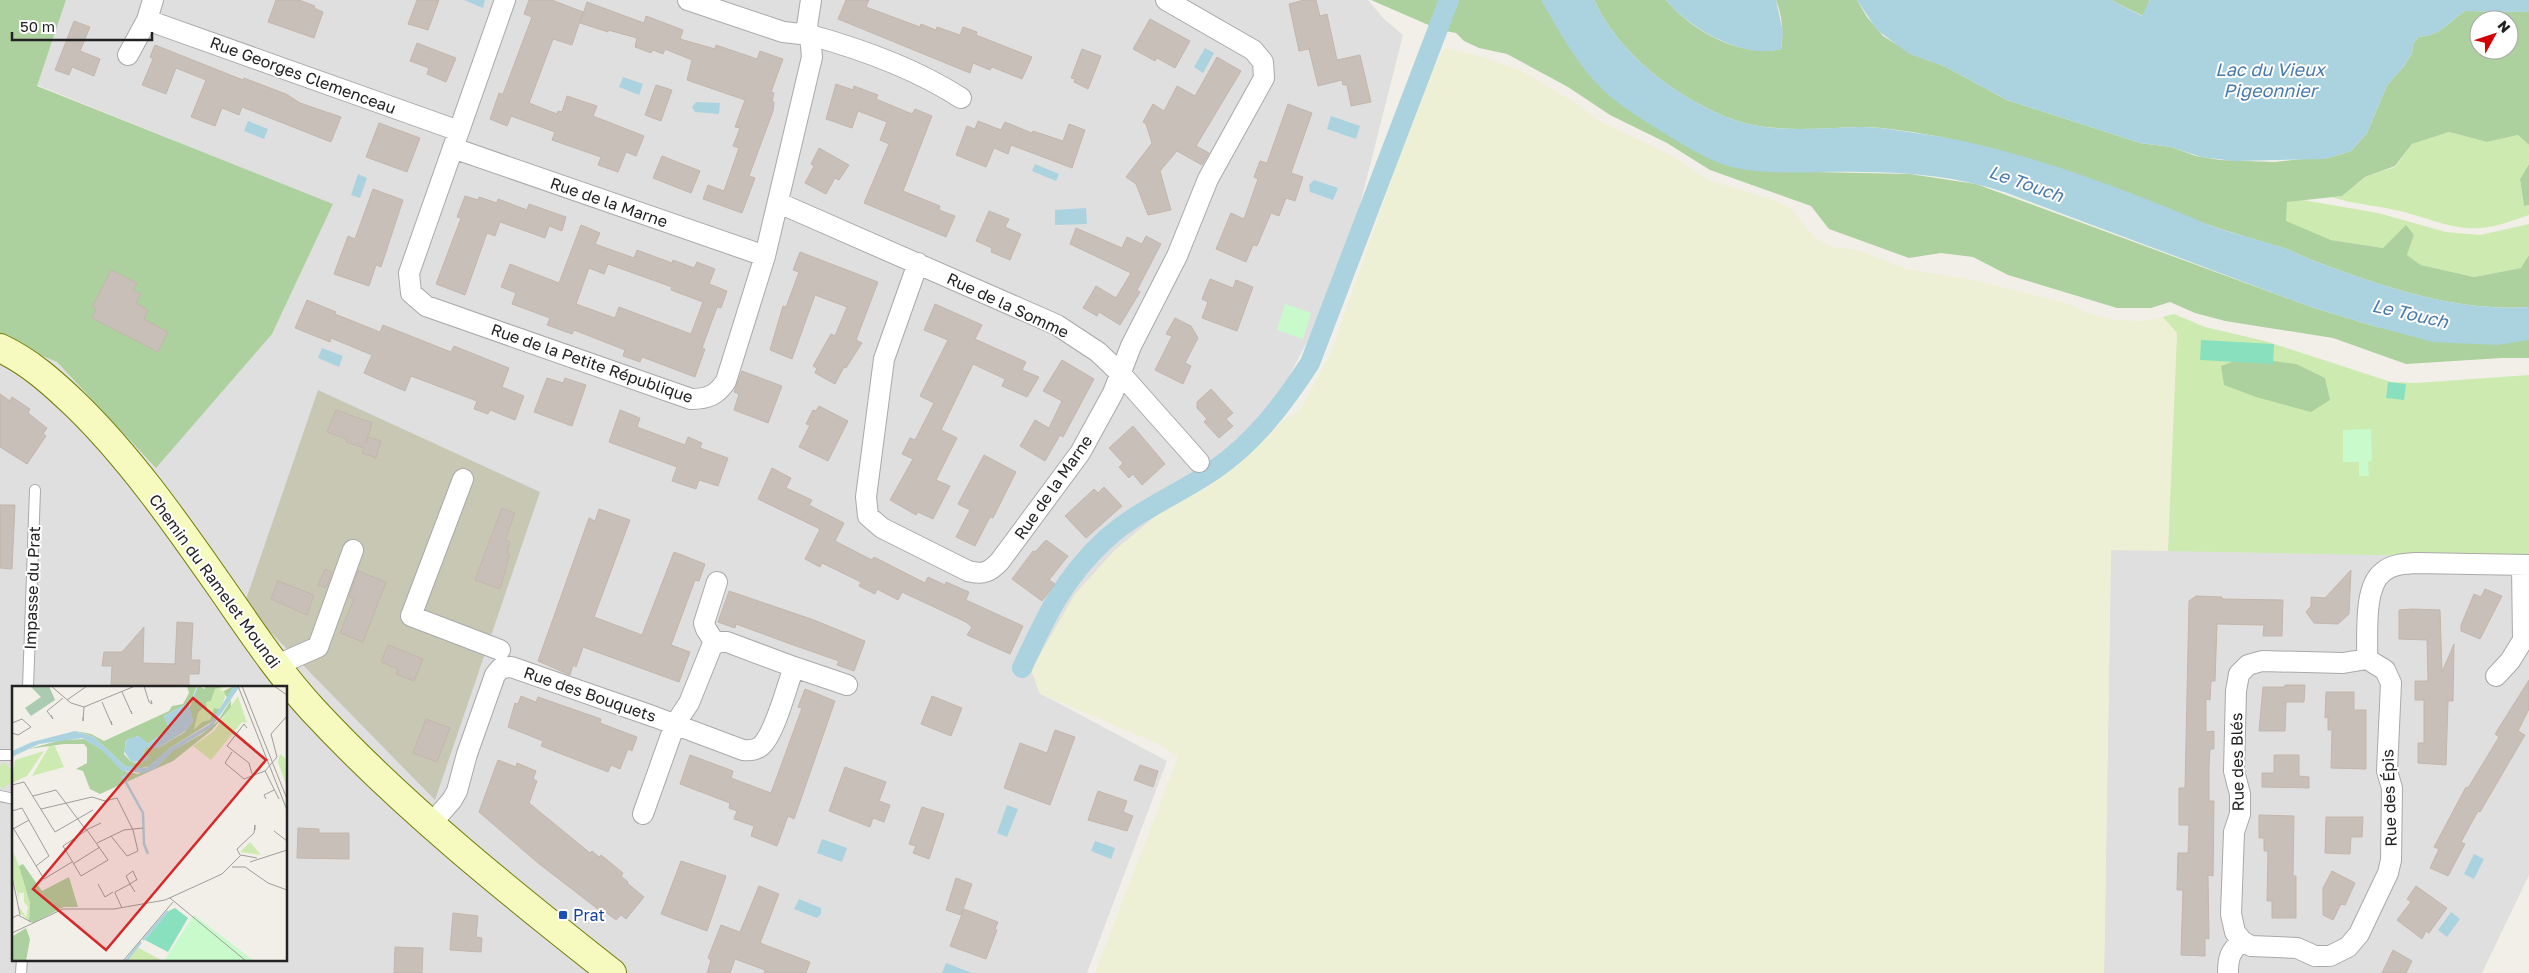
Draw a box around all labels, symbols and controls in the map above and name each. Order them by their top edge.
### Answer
scale bar [12,10,152,42]
north arrow [2469,10,2519,60]
text: 50 m [20,17,55,35]
text: N [2494,17,2514,36]
street label: Rue Georges Clemenceau [207,32,399,118]
water label: Lac du Vieux Pigeonnier [2215,58,2327,101]
water label: Le Touch [1986,160,2067,206]
street label: Rue de la Marne [548,173,670,231]
street label: Rue de la Somme [944,268,1072,342]
water label: Le Touch [2370,294,2451,333]
street label: Rue de la Petite République [488,319,696,407]
street label: Rue de la Marne [1010,431,1096,543]
street label: Chemin du Ramelet Moundi [145,490,285,672]
street label: Impasse du Prat [20,526,44,650]
street label: Rue des Bouquets [521,662,659,726]
inset map [12,686,288,960]
street label: Rue des Blés [2226,713,2248,811]
street label: Rue des Épis [2377,749,2401,847]
place label: Prat [573,905,605,925]
marker: Prat [557,909,569,921]

